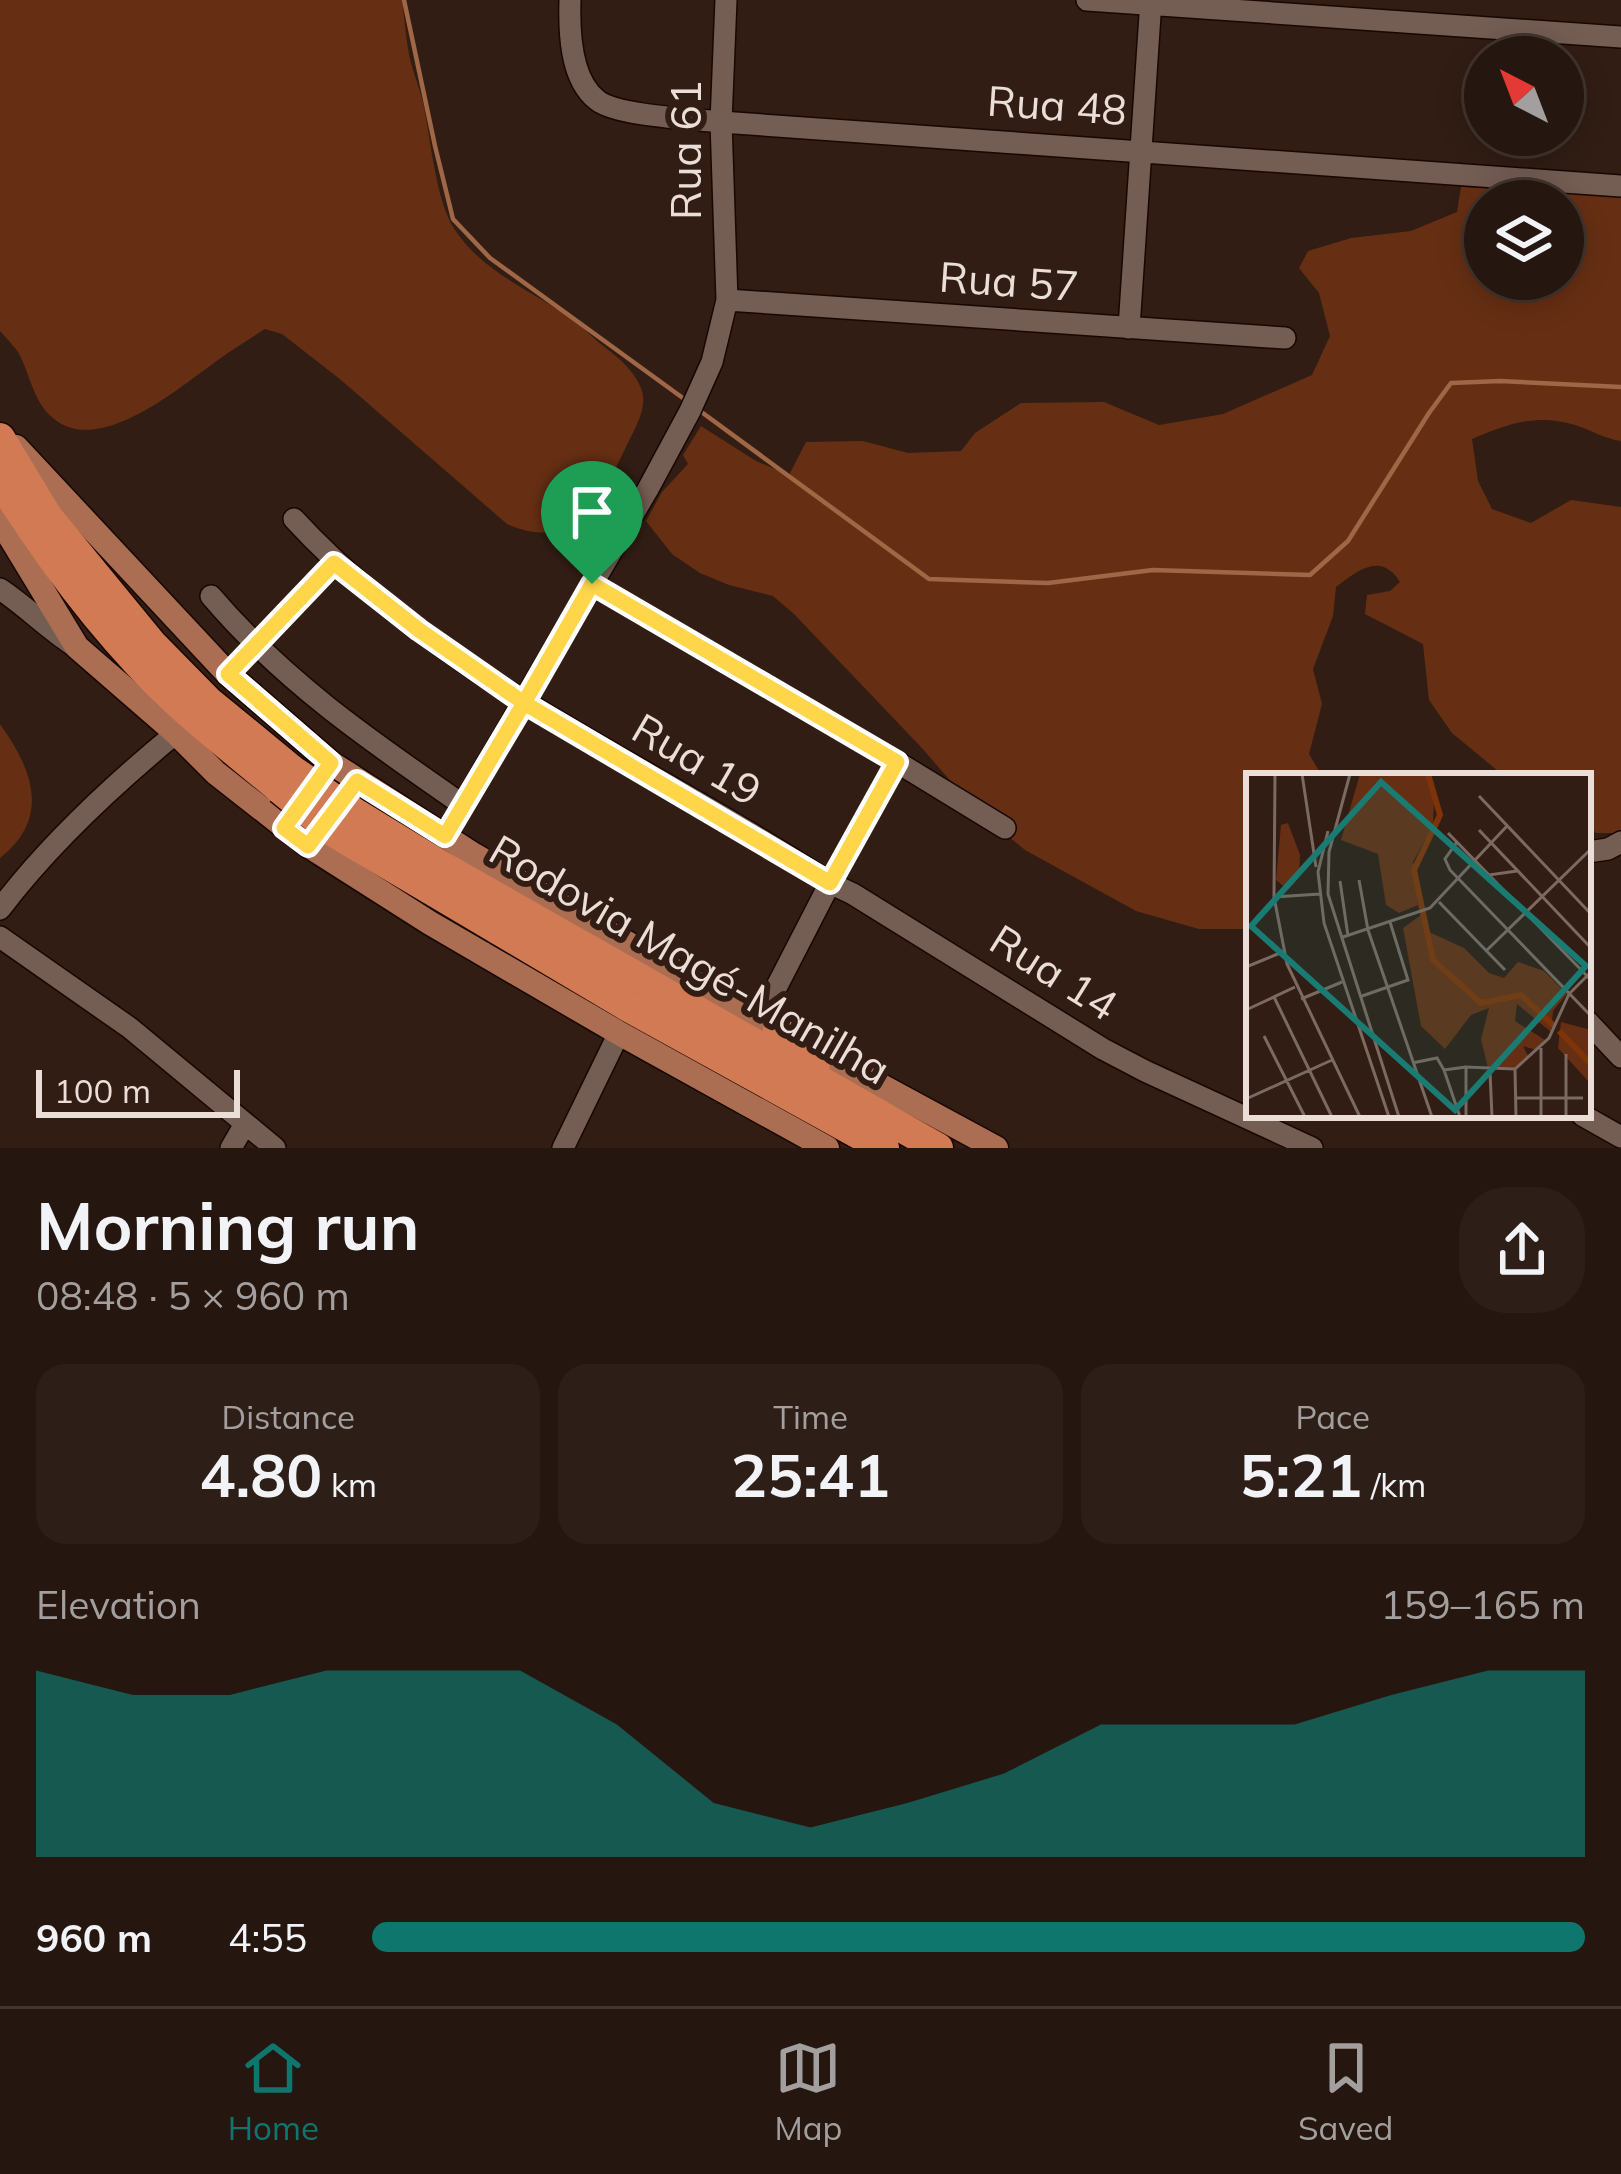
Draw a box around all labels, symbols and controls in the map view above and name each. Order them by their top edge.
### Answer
north arrow [1464,36,1584,156]
map controls [1464,36,1584,300]
street label: Rua 48 [985,74,1129,136]
street label: Rua 61 [659,80,712,220]
button: layers [1464,180,1584,300]
street label: Rua 57 [937,250,1081,312]
pin [541,461,643,584]
icon: arrive [559,479,625,545]
street label: Rua 19 [623,701,771,817]
inset map [1246,773,1591,1118]
street label: Rodovia Magé-Manilha [480,823,900,1095]
street label: Rua 14 [981,912,1127,1032]
scale bar [36,1064,240,1117]
text: 100 m [54,1070,151,1111]
text: Morning run [36,1184,419,1267]
button: share [1459,1187,1585,1313]
text: 08:48 · 5 × 960 m [36,1271,350,1320]
text: Distance [221,1396,355,1437]
text: Time [773,1396,848,1437]
text: Pace [1296,1396,1370,1437]
text: 4.80 [199,1437,322,1512]
text: 25:41 [731,1437,890,1512]
text: 5:21 [1239,1437,1362,1512]
text: km [322,1464,377,1505]
text: /km [1362,1464,1426,1505]
text: Elevation [36,1580,201,1629]
text: 159–165 m [1380,1580,1585,1629]
text: 960 m [36,1913,152,1962]
text: 4:55 [228,1913,307,1962]
tab: Home [228,2035,319,2148]
tab: Map [774,2035,842,2148]
tab: Saved [1298,2035,1393,2148]

